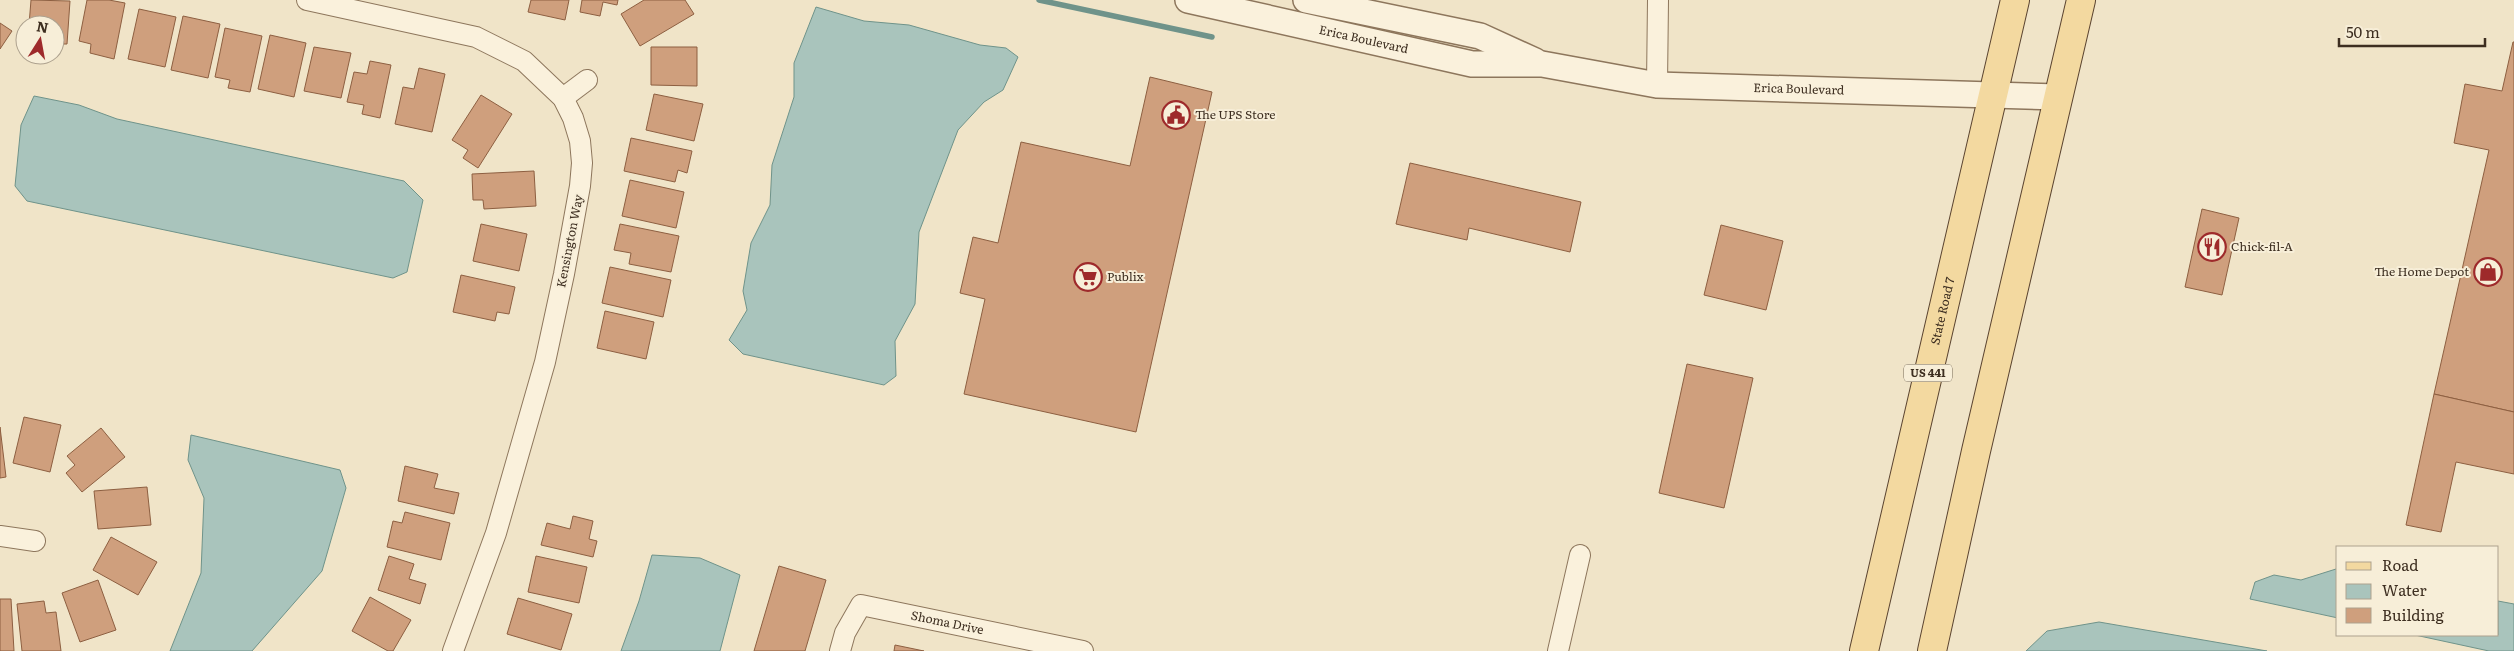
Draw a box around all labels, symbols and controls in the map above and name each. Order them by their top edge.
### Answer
north arrow [15,15,65,65]
text: N [35,15,51,37]
scale bar [2339,15,2485,47]
street label: Erica Boulevard [1317,20,1411,58]
text: 50 m [2346,20,2380,43]
street label: Erica Boulevard [1753,78,1845,99]
public building icon: The UPS Store [1161,100,1191,130]
place label: The UPS Store [1195,105,1275,123]
street label: Kensington Way [551,193,587,289]
restaurant icon: Chick-fil-A [2197,232,2227,262]
place label: Chick-fil-A [2231,237,2293,255]
shop icon: The Home Depot [2473,257,2503,287]
supermarket icon: Publix [1073,262,1103,292]
place label: The Home Depot [2374,262,2469,280]
place label: Publix [1107,267,1144,285]
street label: State Road 7 [1925,275,1958,346]
road number: US 441 [1904,364,1952,382]
legend [2336,546,2499,636]
text: Road [2382,553,2418,576]
text: Water [2382,578,2427,601]
text: Building [2382,603,2444,626]
street label: Shoma Drive [909,606,986,638]

